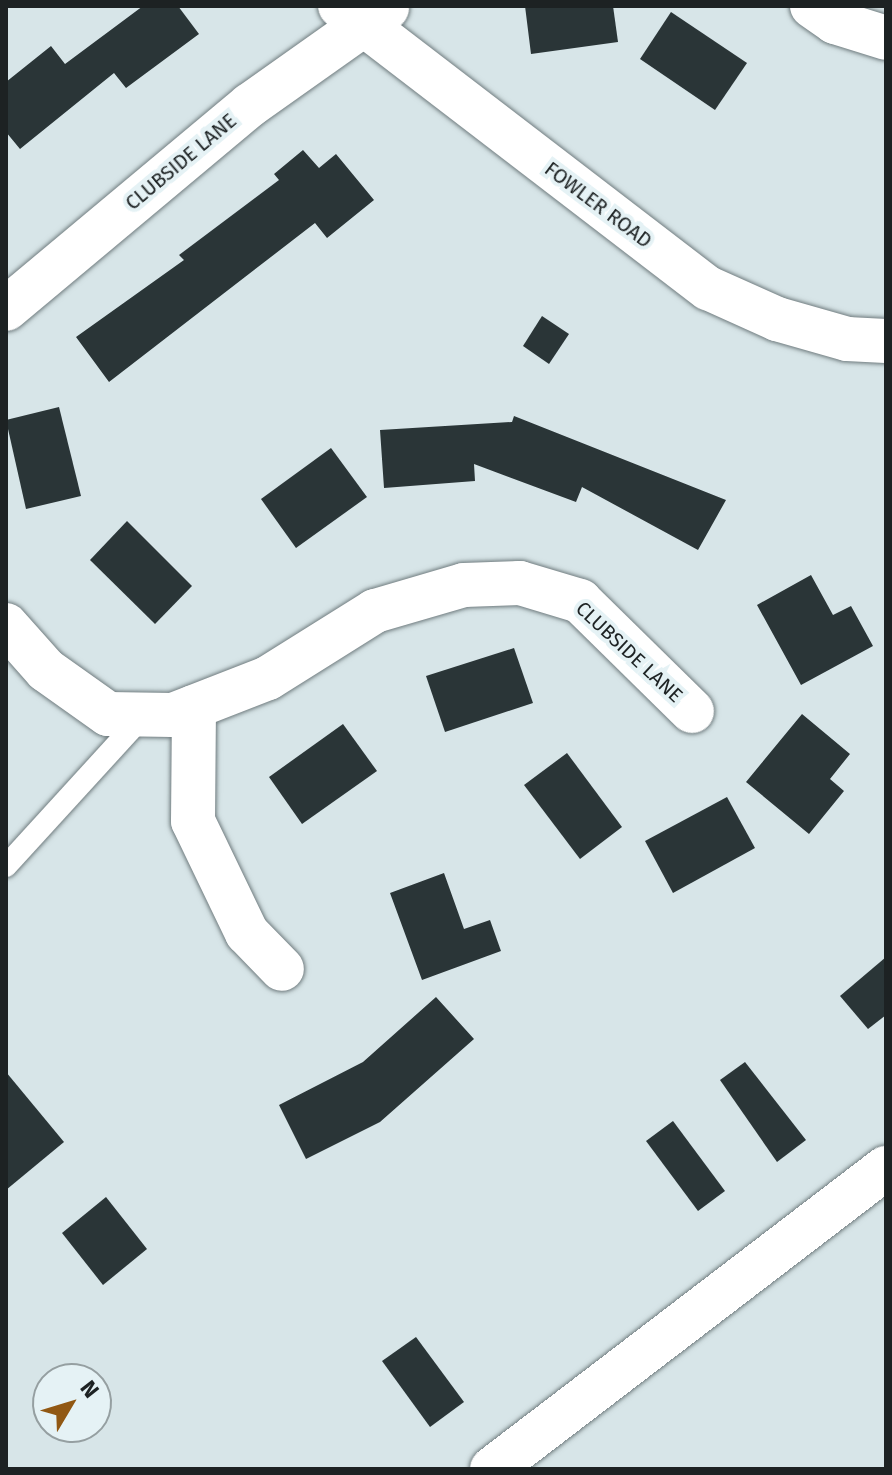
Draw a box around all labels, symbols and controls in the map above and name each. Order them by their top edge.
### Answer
street label: CLUBSIDE LANE [121,109,241,215]
street label: FOWLER ROAD [540,157,656,253]
street label: CLUBSIDE LANE [571,596,687,708]
north arrow [32,1363,112,1443]
text: N [75,1375,105,1403]

